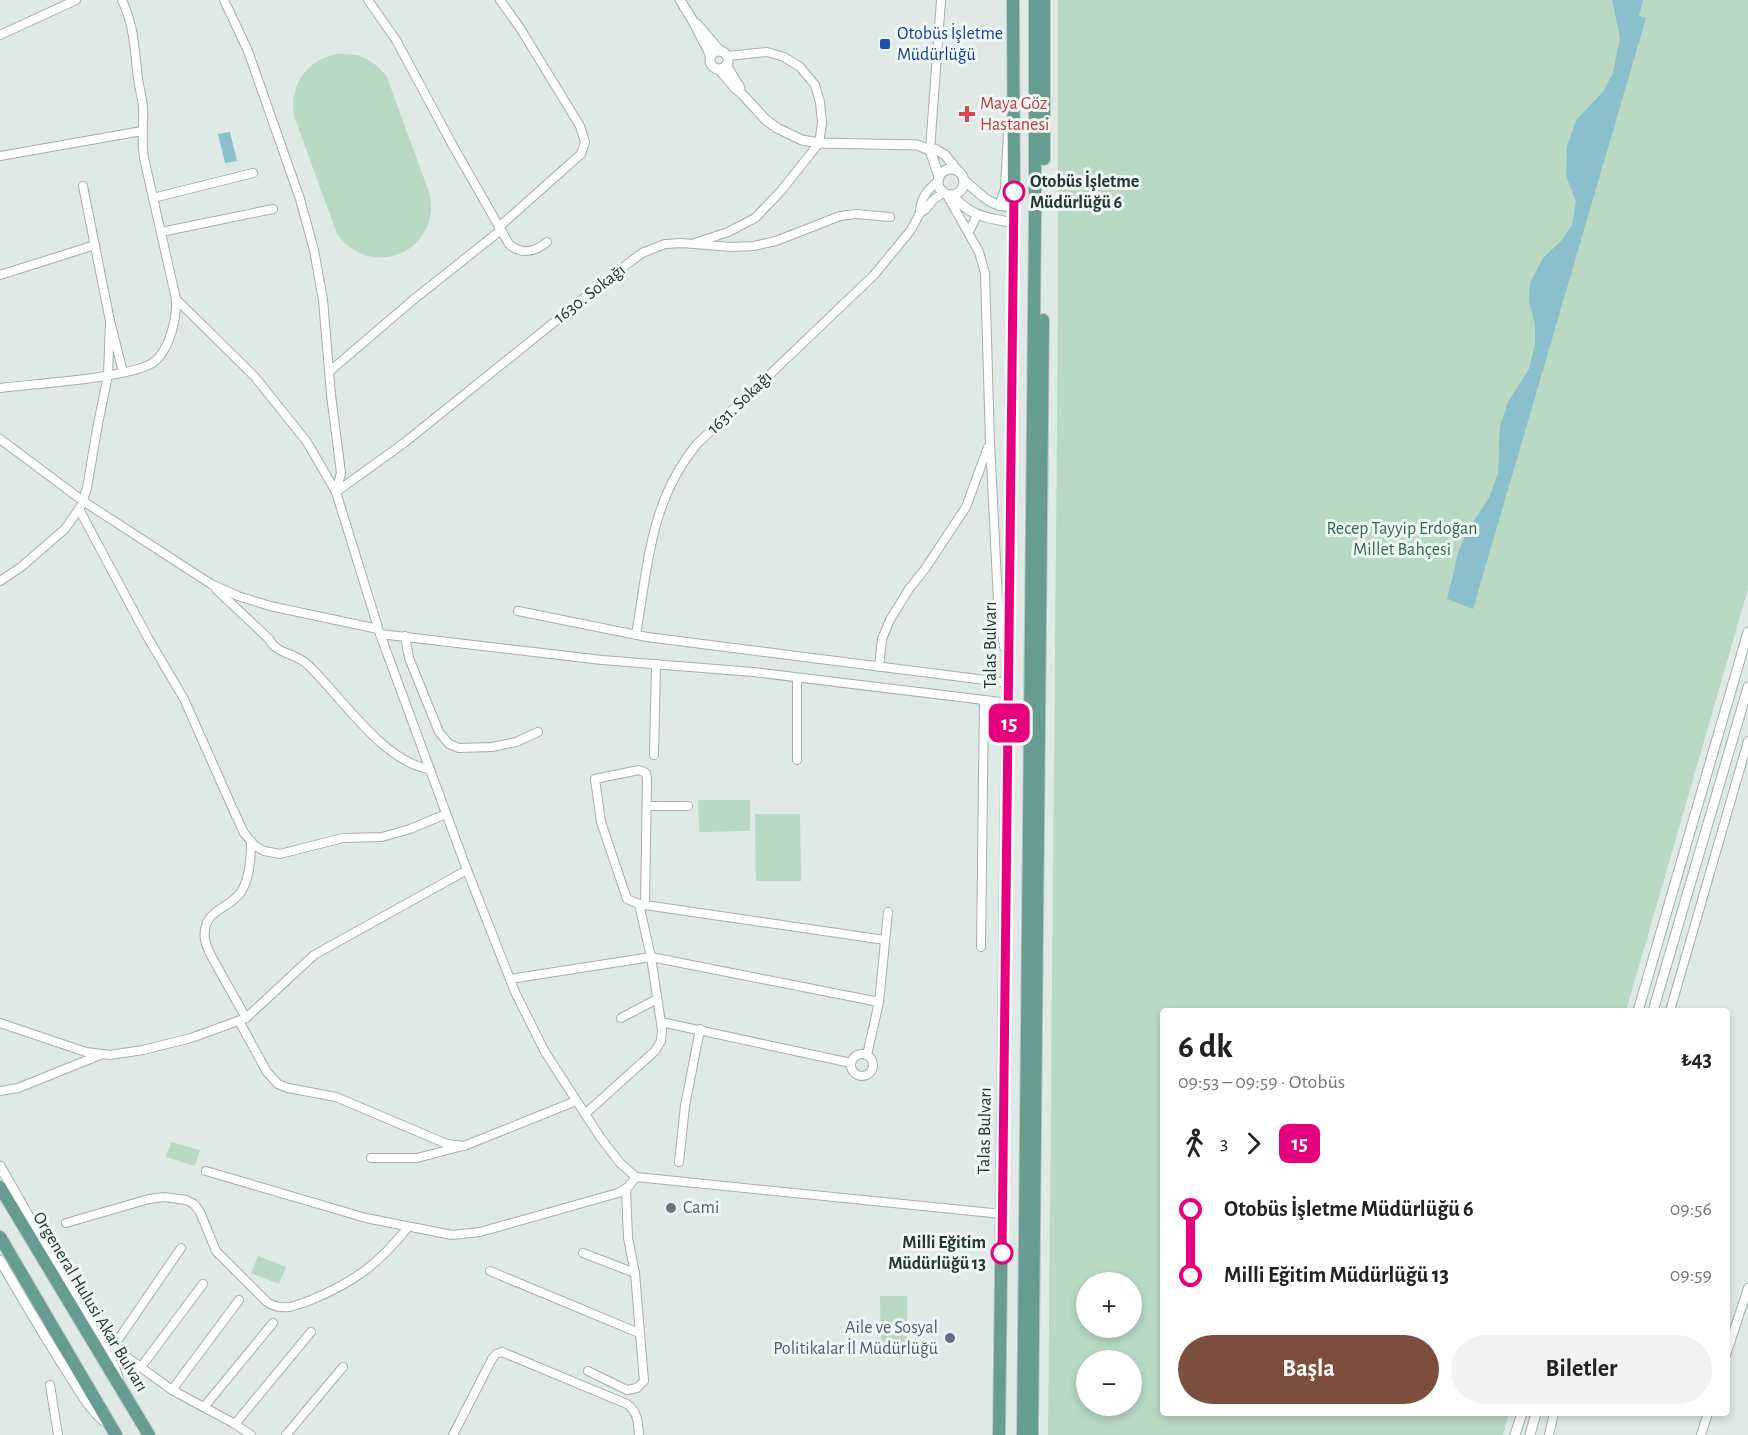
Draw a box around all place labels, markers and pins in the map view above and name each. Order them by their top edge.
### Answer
place label: Otobüs İşletme Müdürlüğü [897,23,1003,64]
marker: Otobüs İşletme Müdürlüğü [878,37,892,51]
place label: Maya Göz Hastanesi [980,95,1049,134]
marker: Maya Göz Hastanesi [958,105,976,123]
place label: Otobüs İşletme Müdürlüğü 6 [1030,170,1139,212]
marker: Otobüs İşletme Müdürlüğü 6 [1003,181,1025,203]
place label: Cami [683,1199,719,1217]
marker: Cami [664,1201,678,1215]
place label: Milli Eğitim Müdürlüğü 13 [888,1234,986,1273]
marker: Milli Eğitim Müdürlüğü 13 [991,1242,1013,1264]
place label: Aile ve Sosyal Politikalar İl Müdürlüğü [773,1319,938,1358]
marker: Aile ve Sosyal Politikalar İl Müdürlüğü [943,1331,957,1345]

